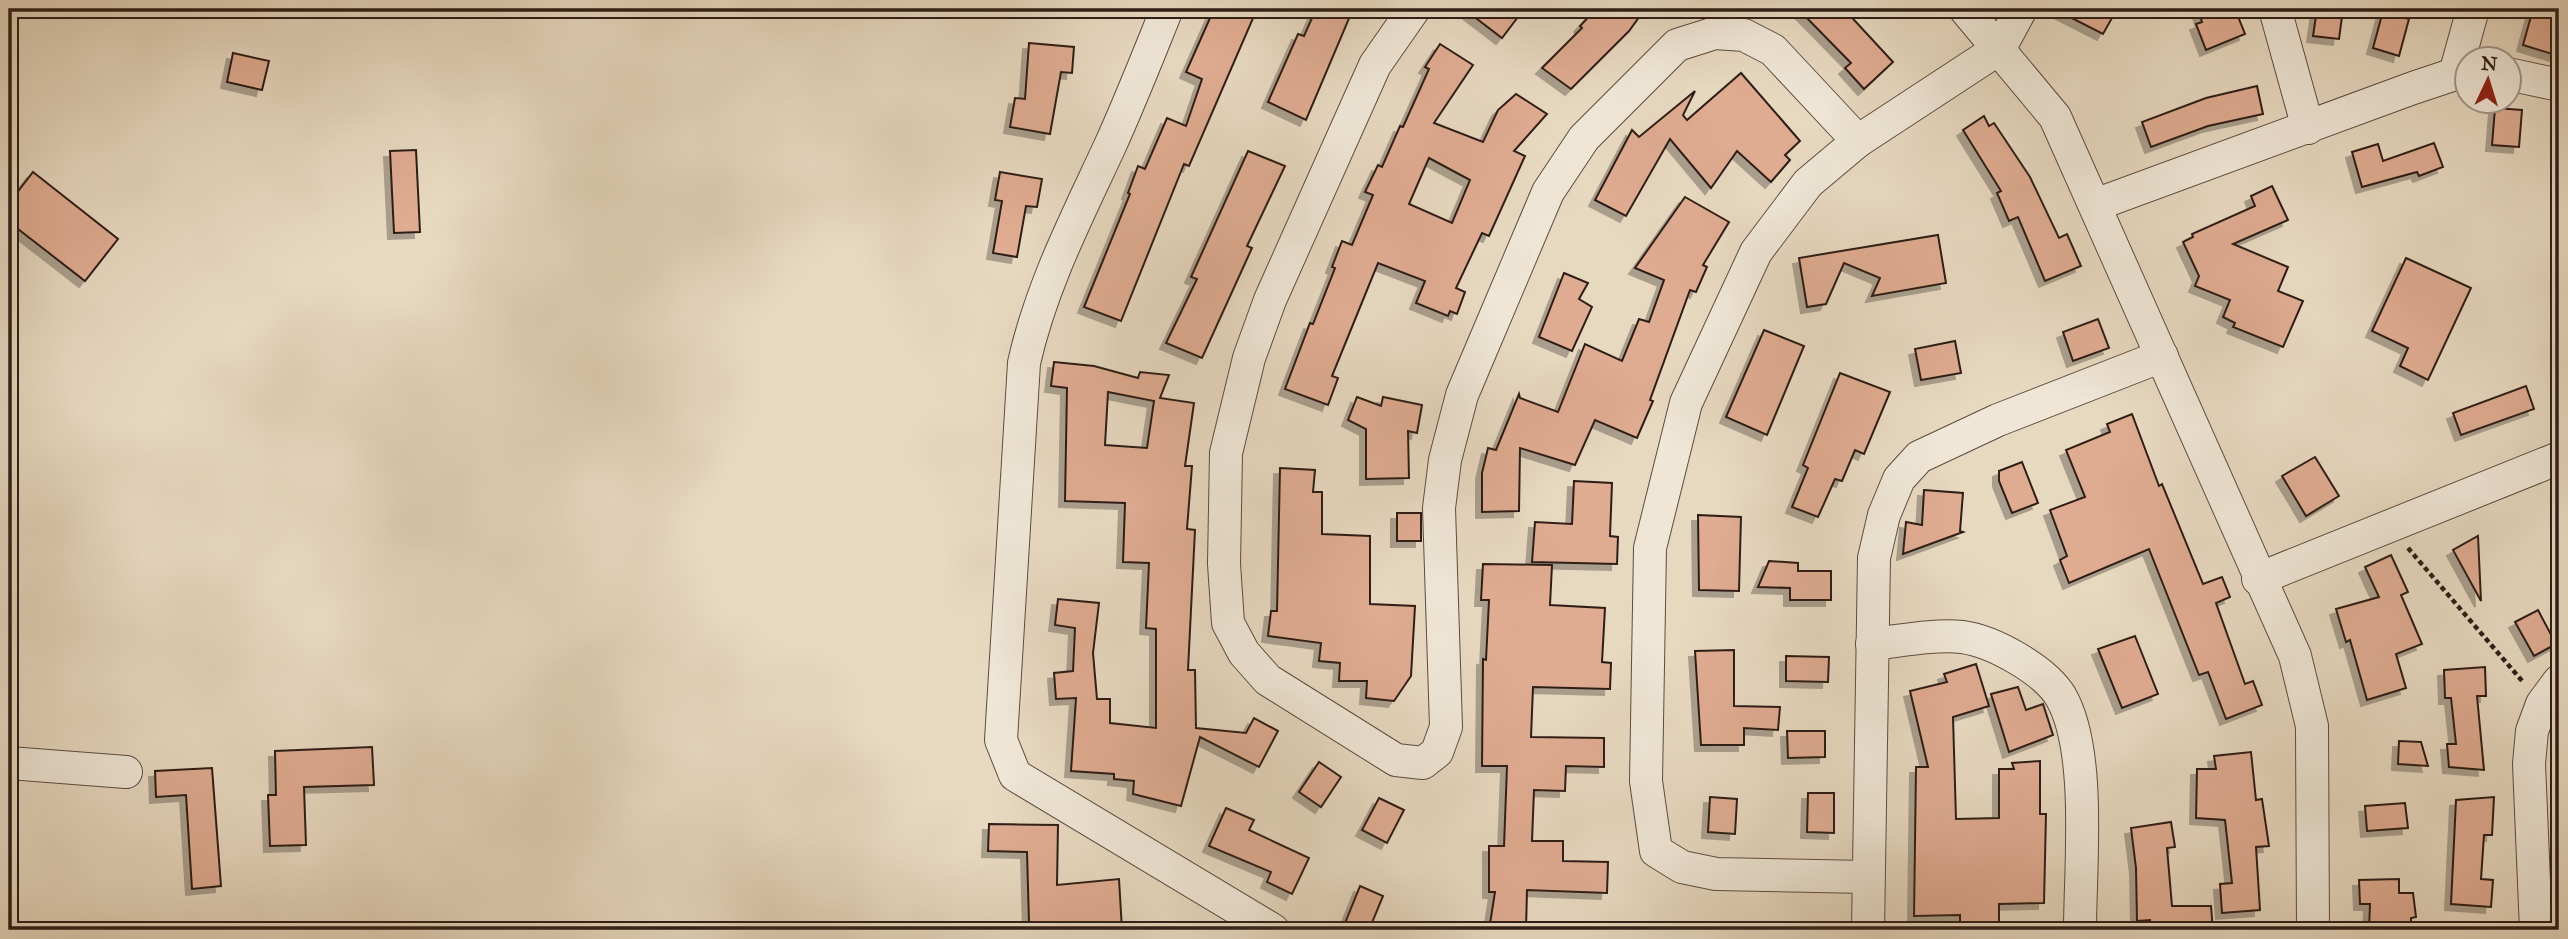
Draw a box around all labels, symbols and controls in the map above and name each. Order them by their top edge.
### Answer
north arrow [2452,46,2522,116]
text: N [2480,52,2498,76]

